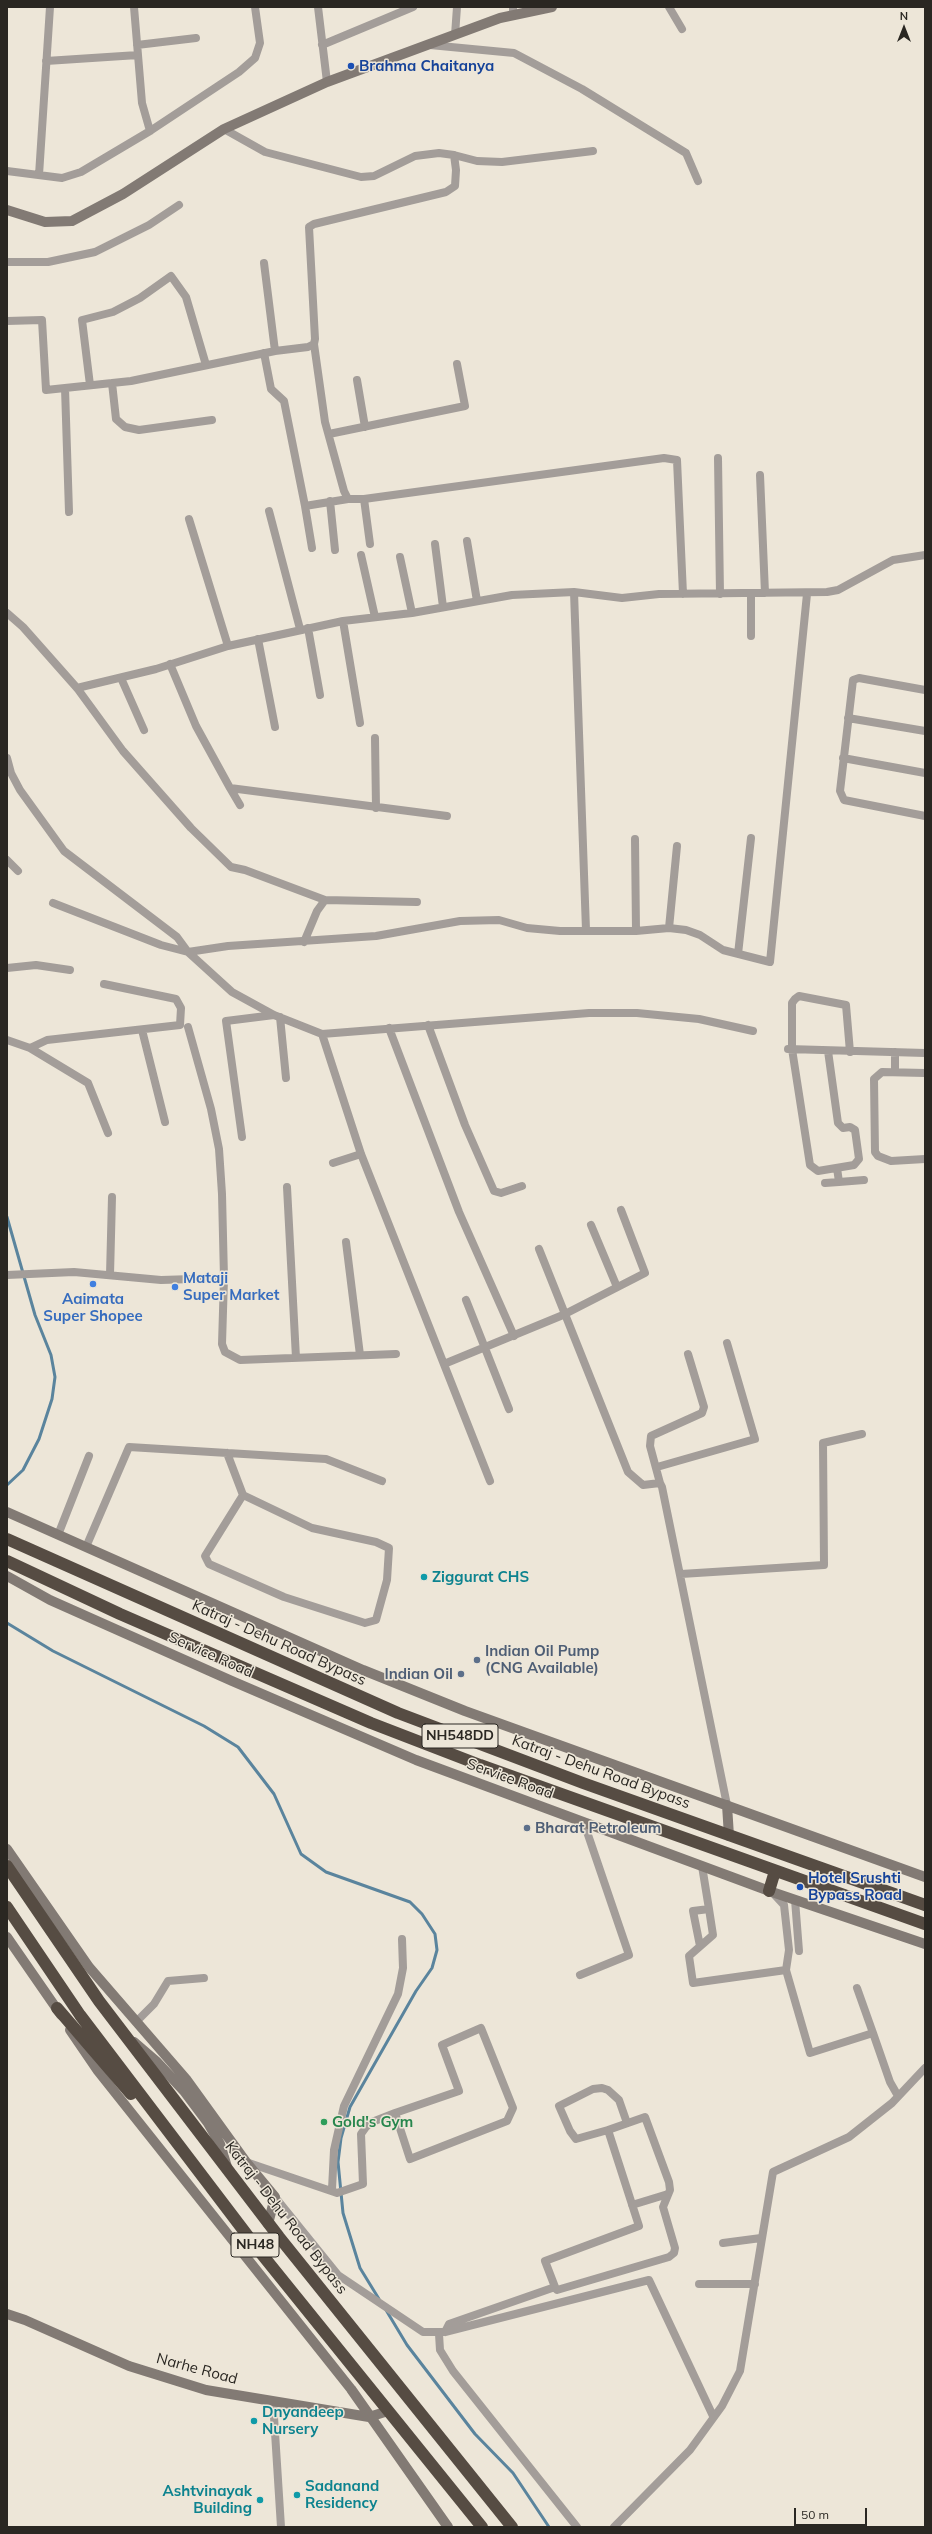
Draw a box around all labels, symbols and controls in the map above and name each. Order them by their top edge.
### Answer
north arrow [884,8,924,48]
text: N [900,9,908,23]
place label: Brahma Chaitanya [359,57,494,75]
marker: Brahma Chaitanya [346,61,356,71]
place label: Mataji Super Market [183,1269,279,1304]
marker: Aaimata Super Shopee [88,1279,98,1289]
marker: Mataji Super Market [170,1282,180,1292]
place label: Aaimata Super Shopee [43,1290,143,1325]
place label: Ziggurat CHS [432,1568,529,1586]
marker: Ziggurat CHS [419,1572,429,1582]
street label: Katraj - Dehu Road Bypass [189,1596,369,1690]
street label: Service Road [166,1628,256,1682]
place label: Indian Oil Pump (CNG Available) [485,1642,599,1677]
marker: Indian Oil Pump (CNG Available) [472,1655,482,1665]
place label: Indian Oil [384,1665,453,1683]
marker: Indian Oil [456,1669,466,1679]
road number: NH548DD [422,1724,498,1748]
street label: Katraj - Dehu Road Bypass [509,1731,693,1813]
street label: Service Road [464,1755,556,1803]
place label: Bharat Petroleum [535,1819,661,1837]
marker: Bharat Petroleum [522,1823,532,1833]
place label: Hotel Srushti Bypass Road [808,1869,902,1904]
marker: Hotel Srushti Bypass Road [795,1882,805,1892]
place label: Gold's Gym [332,2113,413,2131]
marker: Gold's Gym [319,2117,329,2127]
street label: Katraj - Dehu Road Bypass [221,2138,351,2298]
road number: NH48 [231,2233,279,2257]
street label: Narhe Road [154,2350,240,2388]
place label: Dnyandeep Nursery [262,2403,344,2438]
marker: Dnyandeep Nursery [249,2416,259,2426]
place label: Sadanand Residency [305,2477,379,2512]
place label: Ashtvinayak Building [163,2482,252,2517]
marker: Sadanand Residency [292,2490,302,2500]
marker: Ashtvinayak Building [255,2495,265,2505]
scale bar [796,2500,869,2526]
text: 50 m [801,2507,829,2522]

